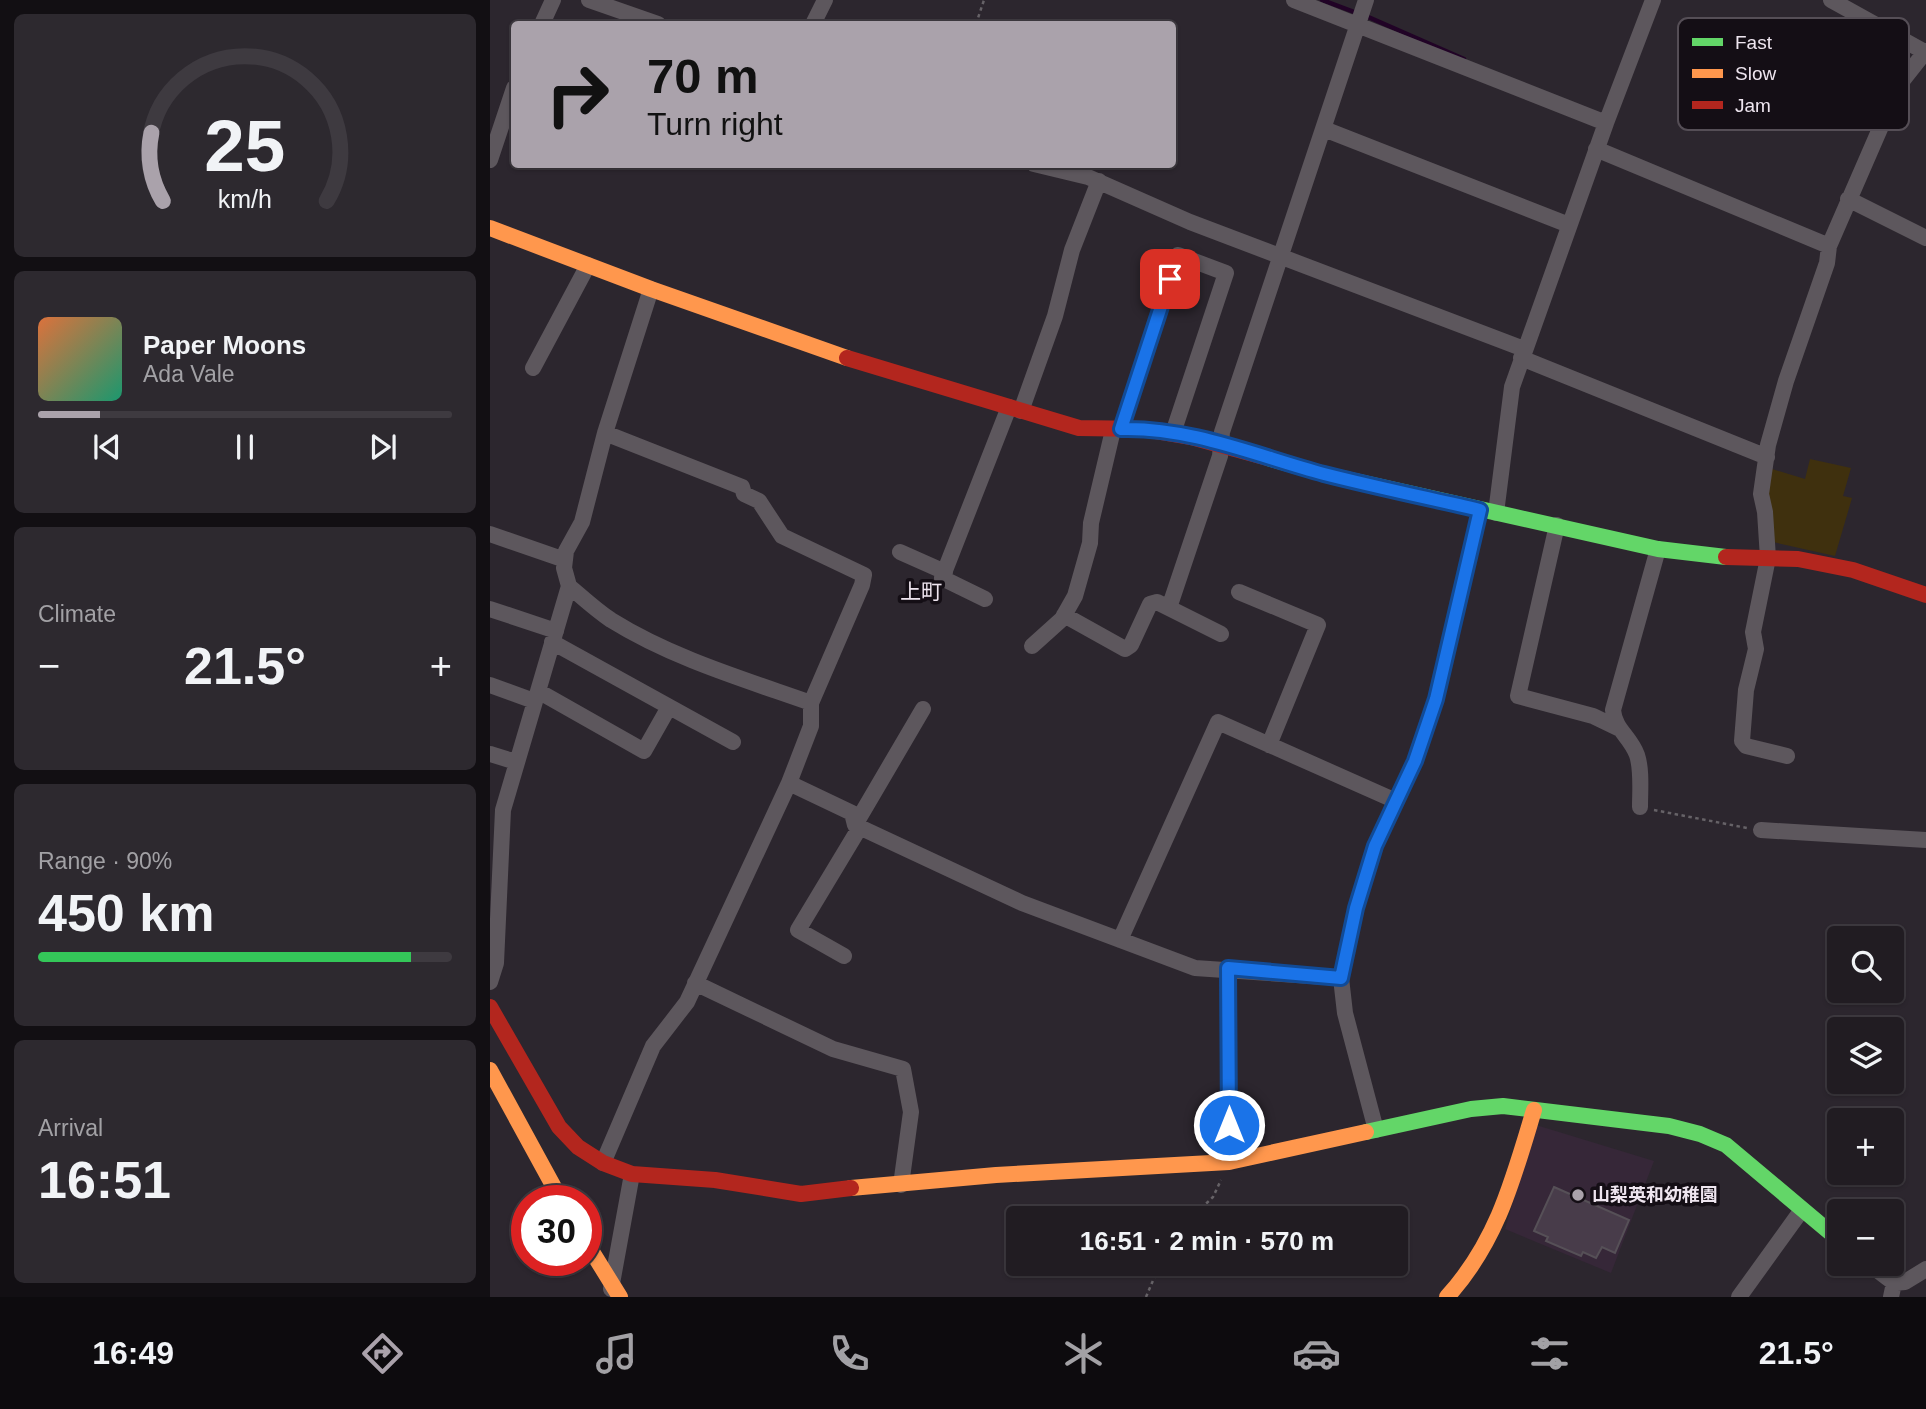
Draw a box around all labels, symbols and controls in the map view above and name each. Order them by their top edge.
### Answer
legend [1678,18,1909,130]
text: Fast [1735,32,1773,53]
icon: right [532,49,623,140]
text: 70 m [647,49,759,103]
text: Slow [1735,63,1776,84]
text: Jam [1735,95,1771,116]
text: 25 [205,106,285,187]
text: Turn right [647,106,783,142]
text: km/h [218,185,272,213]
pin [1140,249,1200,309]
icon: arrive [1151,260,1189,298]
text: Paper Moons [143,330,306,360]
text: Ada Vale [143,361,235,387]
icon: previous [88,428,126,466]
icon: pause [226,428,264,466]
icon: next [364,428,402,466]
district label: 上町 [900,580,942,603]
text: Climate [38,601,116,627]
text: 21.5° [184,637,306,695]
text: − [38,645,60,687]
text: + [430,645,452,687]
text: Range · 90% [38,848,172,874]
text: 450 km [38,884,214,942]
map controls [1827,926,1904,1276]
button: search [1827,926,1904,1003]
button: layers [1827,1017,1904,1094]
position arrow [1192,1088,1266,1162]
button: + [1827,1108,1904,1185]
text: Arrival [38,1115,103,1141]
text: 16:51 [38,1151,171,1209]
speed limit sign: 30 [511,1185,602,1276]
place label: 山梨英和幼稚園 [1592,1185,1718,1205]
marker: 山梨英和幼稚園 [1570,1187,1586,1203]
button: − [1827,1199,1904,1276]
text: 16:51 · 2 min · 570 m [1080,1226,1334,1256]
icon: directions [358,1329,407,1378]
icon: music [592,1329,641,1378]
icon: phone [825,1329,874,1378]
icon: climate [1059,1329,1108,1378]
icon: car [1292,1329,1341,1378]
icon: filters [1525,1329,1574,1378]
text: 16:49 [92,1335,174,1371]
text: 21.5° [1759,1335,1834,1371]

